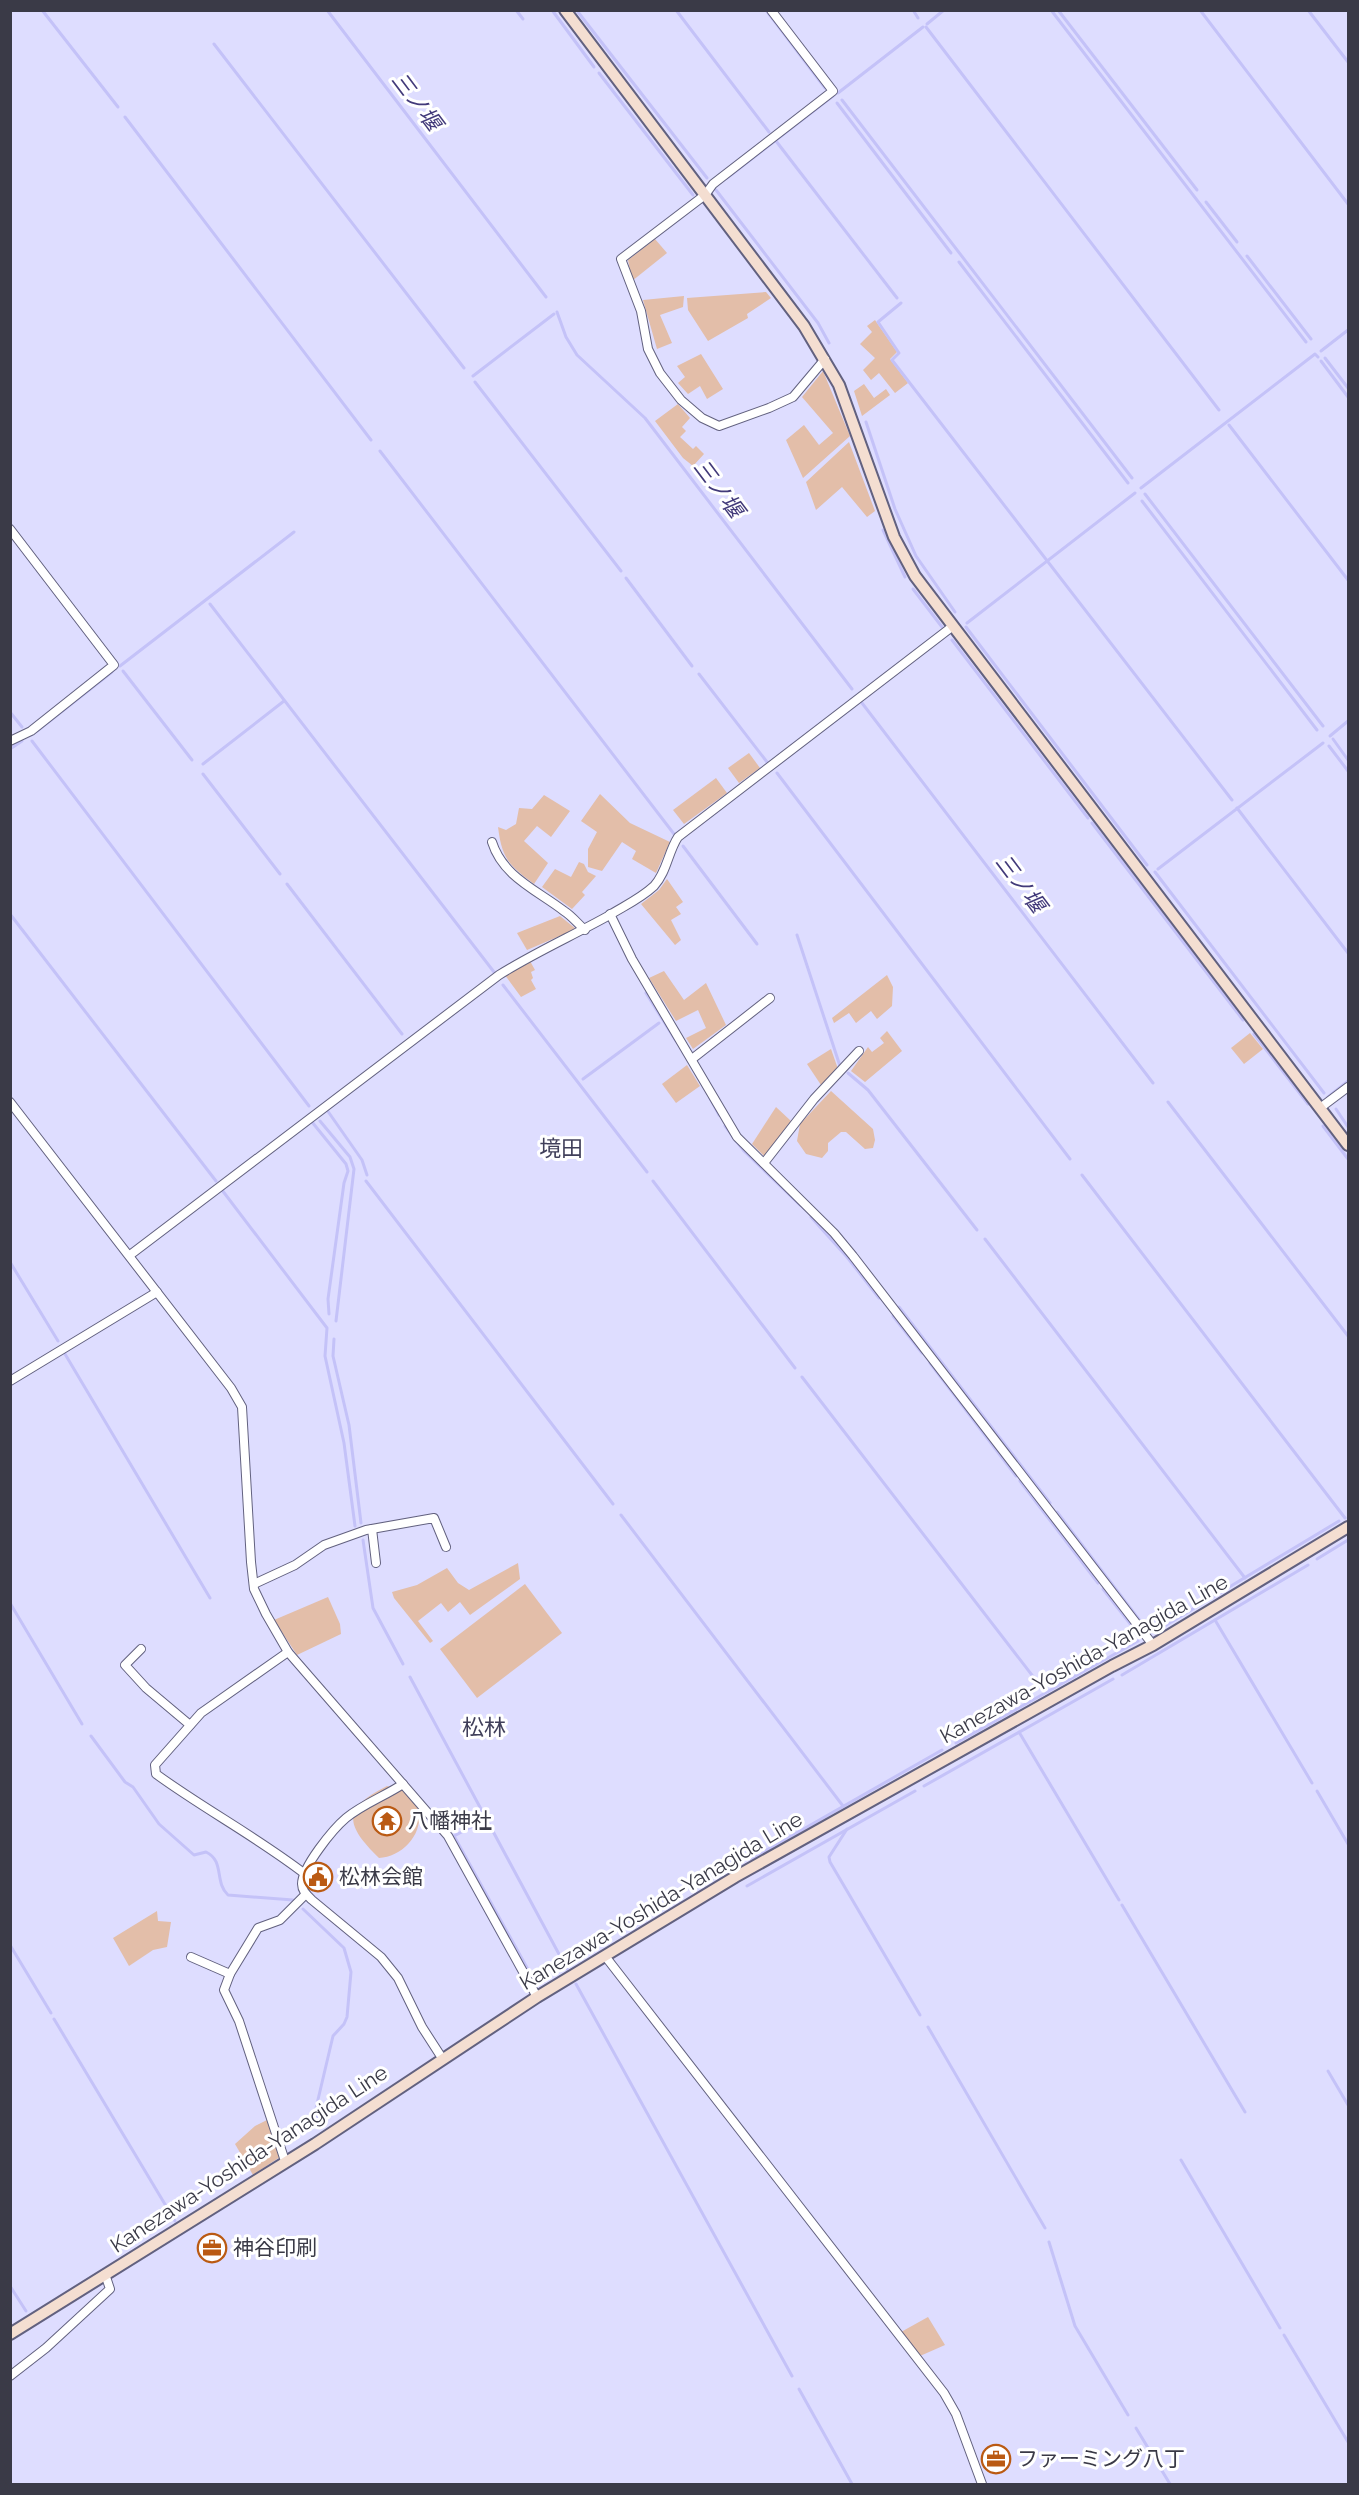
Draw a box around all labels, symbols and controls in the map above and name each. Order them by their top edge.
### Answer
water label: 三ノ堰 [387,67,450,138]
water label: 三ノ堰 [689,454,752,525]
water label: 三ノ堰 [991,849,1054,920]
district label: 境田 [539,1135,583,1161]
street label: Kanezawa-Yoshida-Yanagida Line [935,1569,1232,1748]
district label: 松林 [462,1714,506,1740]
temple icon: 八幡神社 [371,1805,403,1837]
street label: Kanezawa-Yoshida-Yanagida Line [515,1806,807,1995]
place label: 八幡神社 [408,1808,492,1833]
public building icon: 松林会館 [302,1861,334,1893]
place label: 松林会館 [339,1864,423,1889]
street label: Kanezawa-Yoshida-Yanagida Line [106,2060,392,2258]
office icon: 神谷印刷 [196,2232,228,2264]
place label: 神谷印刷 [233,2235,317,2260]
office icon: ファーミング八丁 [980,2443,1012,2475]
place label: ファーミング八丁 [1017,2446,1185,2471]

